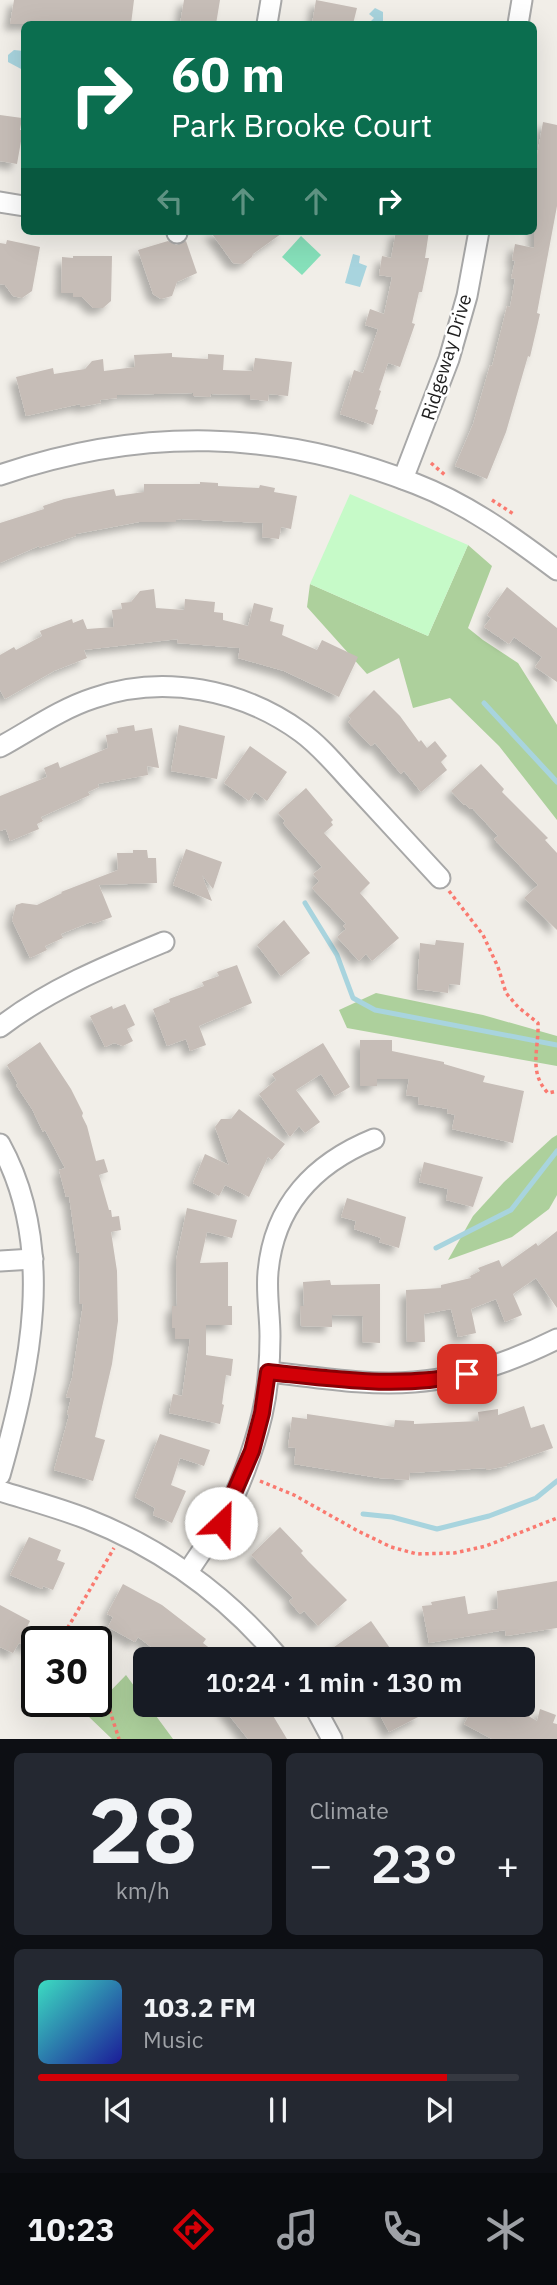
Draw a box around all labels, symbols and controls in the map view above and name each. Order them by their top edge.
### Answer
text: 60 m [171,42,285,105]
icon: right [56,49,147,140]
text: Park Brooke Court [171,104,432,146]
icon: left [151,182,189,220]
icon: ahead [224,182,262,220]
icon: ahead [297,182,335,220]
icon: right [370,182,408,220]
street label: Ridgeway Drive [415,291,477,423]
pin [437,1344,497,1404]
icon: arrive [448,1355,486,1393]
position arrow [184,1486,258,1560]
speed limit sign: 30 [21,1626,112,1717]
text: 10:24 · 1 min · 130 m [206,1665,462,1699]
text: 28 [88,1770,197,1888]
text: Climate [310,1795,389,1825]
text: 23° [371,1830,458,1897]
text: − [310,1840,332,1889]
text: + [496,1840,519,1889]
text: km/h [116,1875,170,1905]
text: 103.2 FM [143,1990,256,2024]
text: Music [143,2024,203,2054]
icon: previous [99,2091,137,2129]
icon: pause [259,2091,297,2129]
icon: next [420,2091,458,2129]
icon: directions [169,2205,218,2254]
icon: music [273,2205,322,2254]
icon: phone [377,2205,426,2254]
icon: climate [481,2205,530,2254]
text: 10:23 [27,2208,115,2250]

